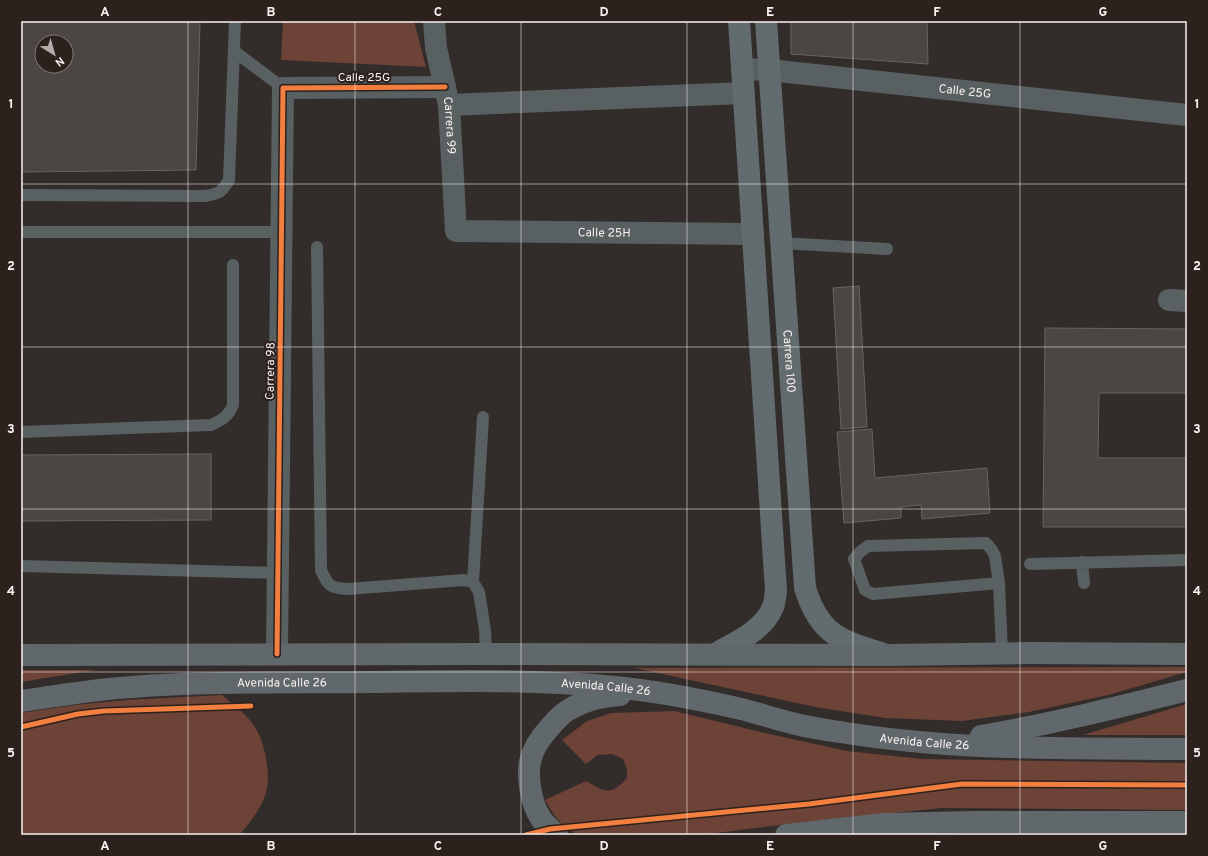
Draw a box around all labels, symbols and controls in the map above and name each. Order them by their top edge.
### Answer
text: A [100,5,110,21]
text: B [267,5,276,21]
text: C [434,5,442,21]
text: D [599,5,609,21]
text: E [766,5,774,21]
text: F [933,5,941,21]
text: G [1099,5,1108,21]
north arrow [34,34,74,74]
text: N [52,53,67,69]
street label: Calle 25G [338,70,390,86]
street label: Calle 25G [938,81,992,103]
street label: Carrera 99 [438,95,459,155]
text: 1 [8,97,14,113]
text: 1 [1194,97,1200,113]
street label: Calle 25H [578,225,631,242]
text: 2 [7,259,15,275]
text: 2 [1193,259,1201,275]
street label: Carrera 100 [778,329,799,393]
street label: Carrera 98 [262,342,280,400]
text: 3 [7,422,15,438]
text: 3 [1193,422,1201,438]
text: 4 [7,584,15,600]
text: 4 [1193,584,1201,600]
street label: Avenida Calle 26 [237,675,327,692]
street label: Avenida Calle 26 [560,676,652,700]
street label: Avenida Calle 26 [878,731,970,754]
text: 5 [7,746,15,762]
text: 5 [1193,746,1201,762]
text: A [100,839,110,855]
text: B [267,839,276,855]
text: C [434,839,442,855]
text: D [599,839,609,855]
text: E [766,839,774,855]
text: F [933,839,941,855]
text: G [1099,839,1108,855]

